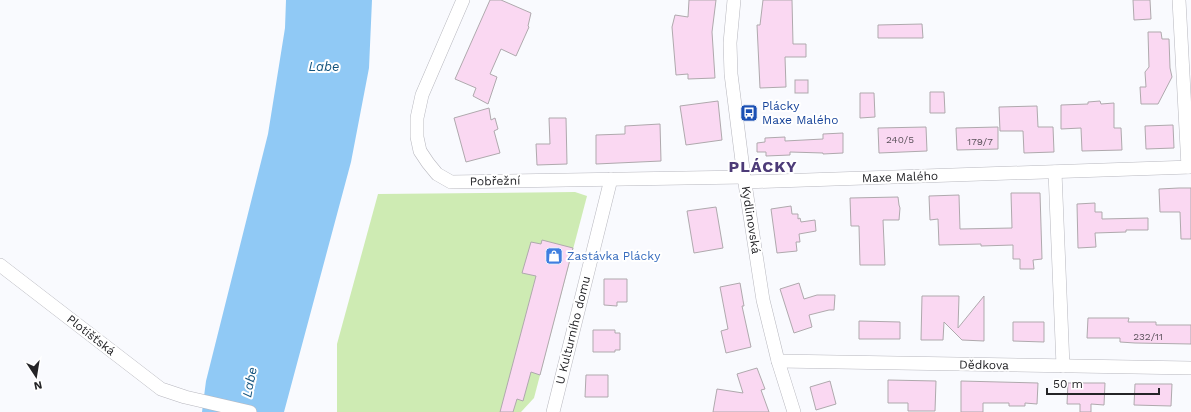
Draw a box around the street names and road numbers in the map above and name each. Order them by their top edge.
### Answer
street label: Maxe Malého [862,169,938,185]
street label: Pobřežní [470,174,520,188]
street label: Kydlinovská [739,185,763,255]
street label: U Kulturního domu [553,274,593,386]
street label: Plotišťská [64,312,118,358]
street label: Dědkova [959,358,1009,372]

